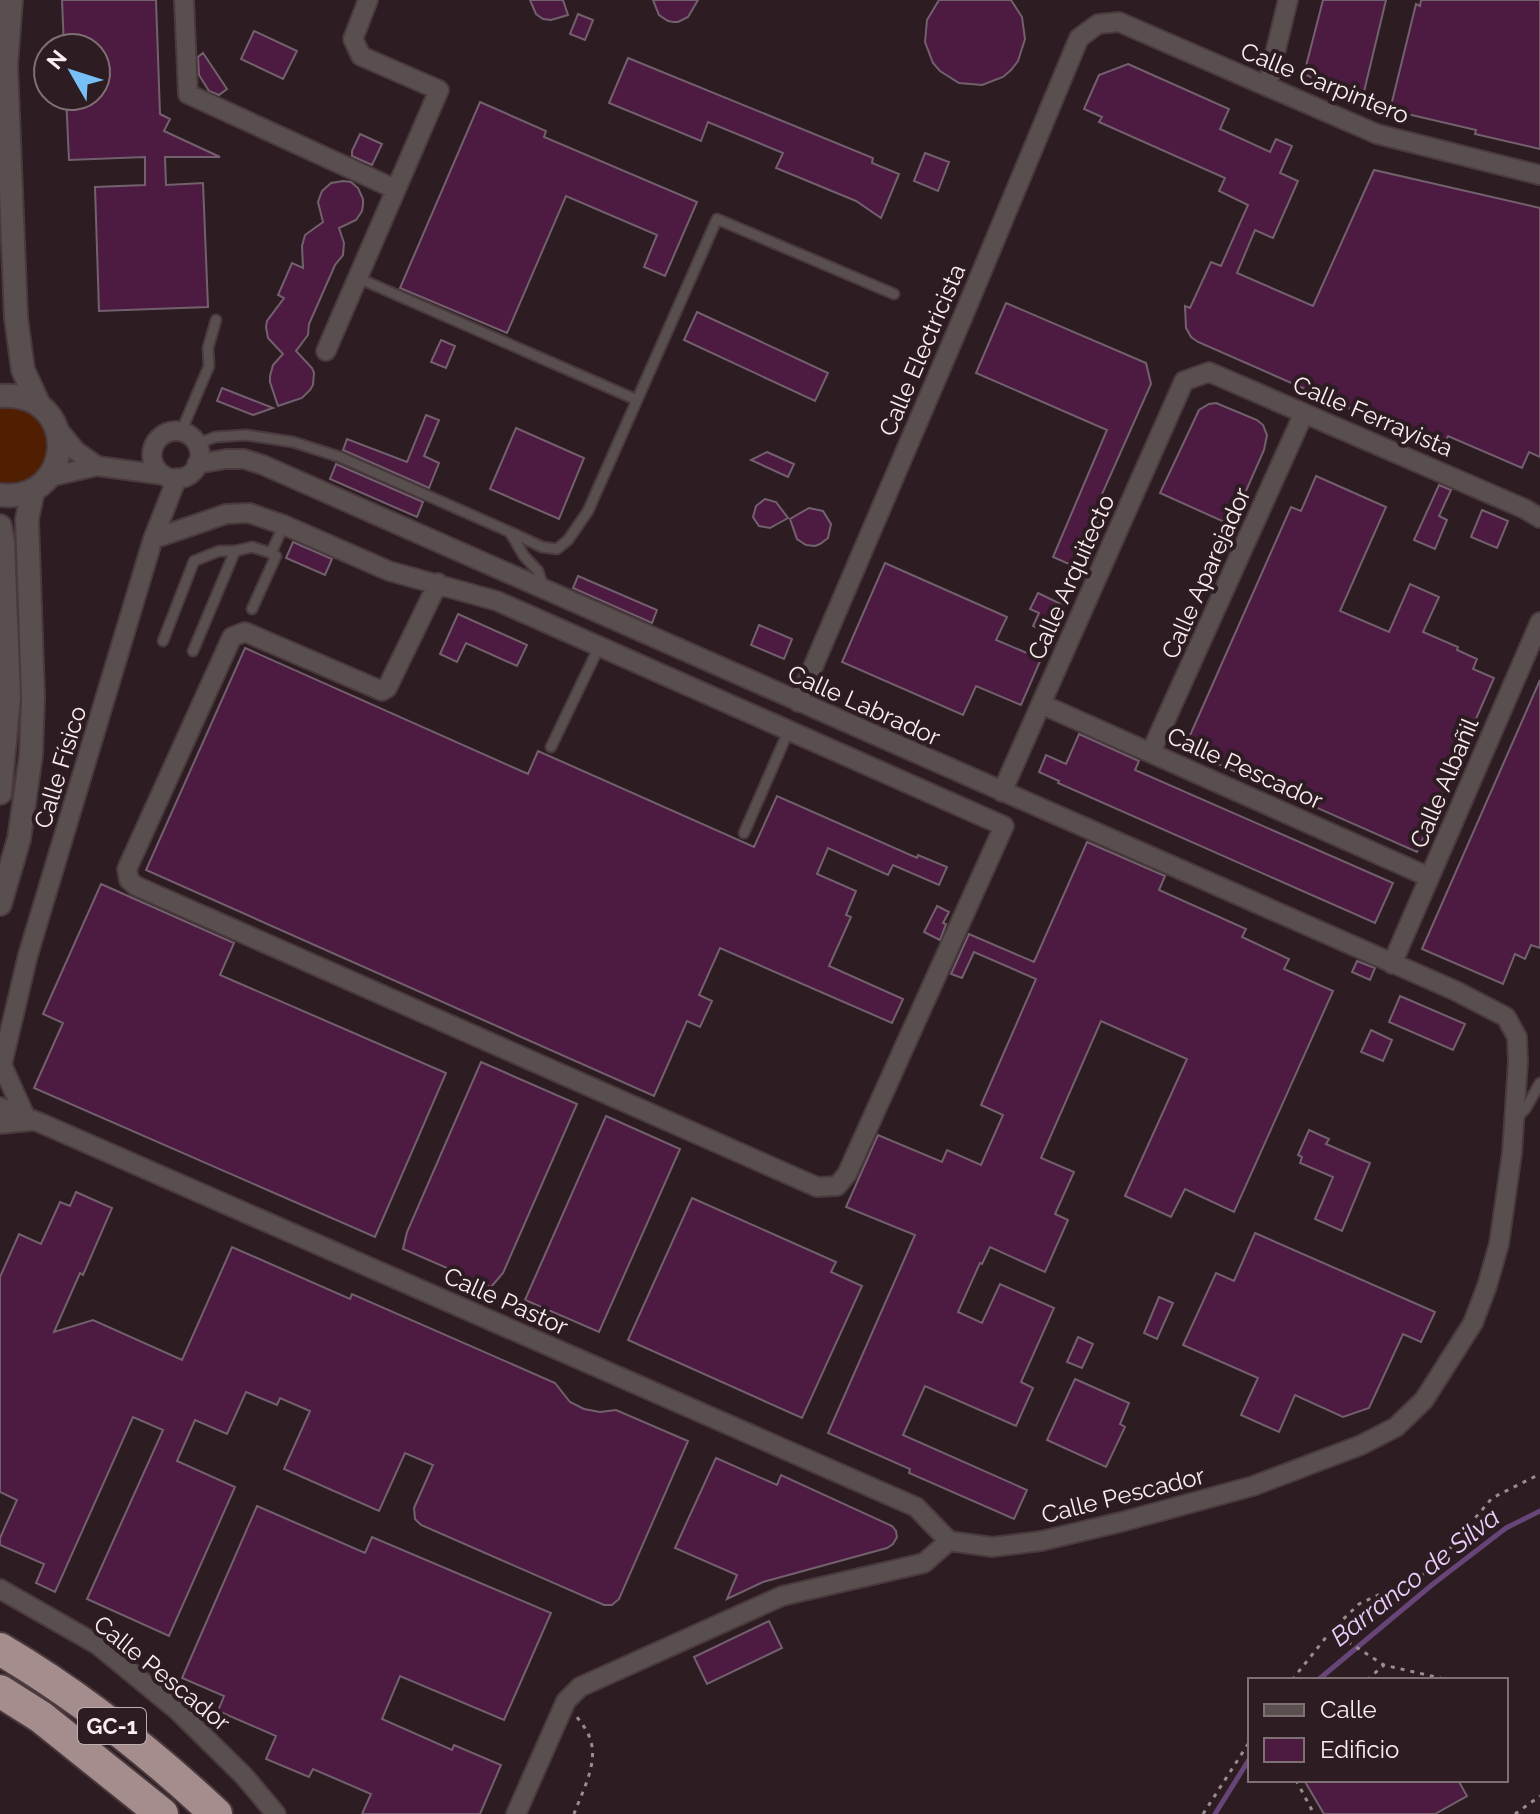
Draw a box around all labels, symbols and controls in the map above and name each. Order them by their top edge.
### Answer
north arrow [32,32,112,112]
street label: Calle Carpintero [1237,36,1413,130]
text: N [41,45,72,74]
street label: Calle Electricista [873,260,971,440]
street label: Calle Ferrayista [1289,369,1457,463]
street label: Calle Aparejador [1155,482,1257,663]
street label: Calle Arquitecto [1022,490,1120,664]
street label: Calle Labrador [783,658,945,752]
street label: Calle Físico [28,702,92,832]
street label: Calle Albañil [1404,713,1485,852]
street label: Calle Pescador [1163,721,1328,815]
street label: Calle Pastor [439,1261,573,1341]
street label: Calle Pescador [1038,1461,1208,1529]
water label: Barranco de Silva [1325,1502,1505,1652]
street label: Calle Pescador [88,1609,236,1737]
legend [1248,1678,1508,1782]
text: Calle [1320,1695,1377,1724]
road number: GC-1 [78,1708,146,1744]
text: Edificio [1320,1735,1399,1764]

